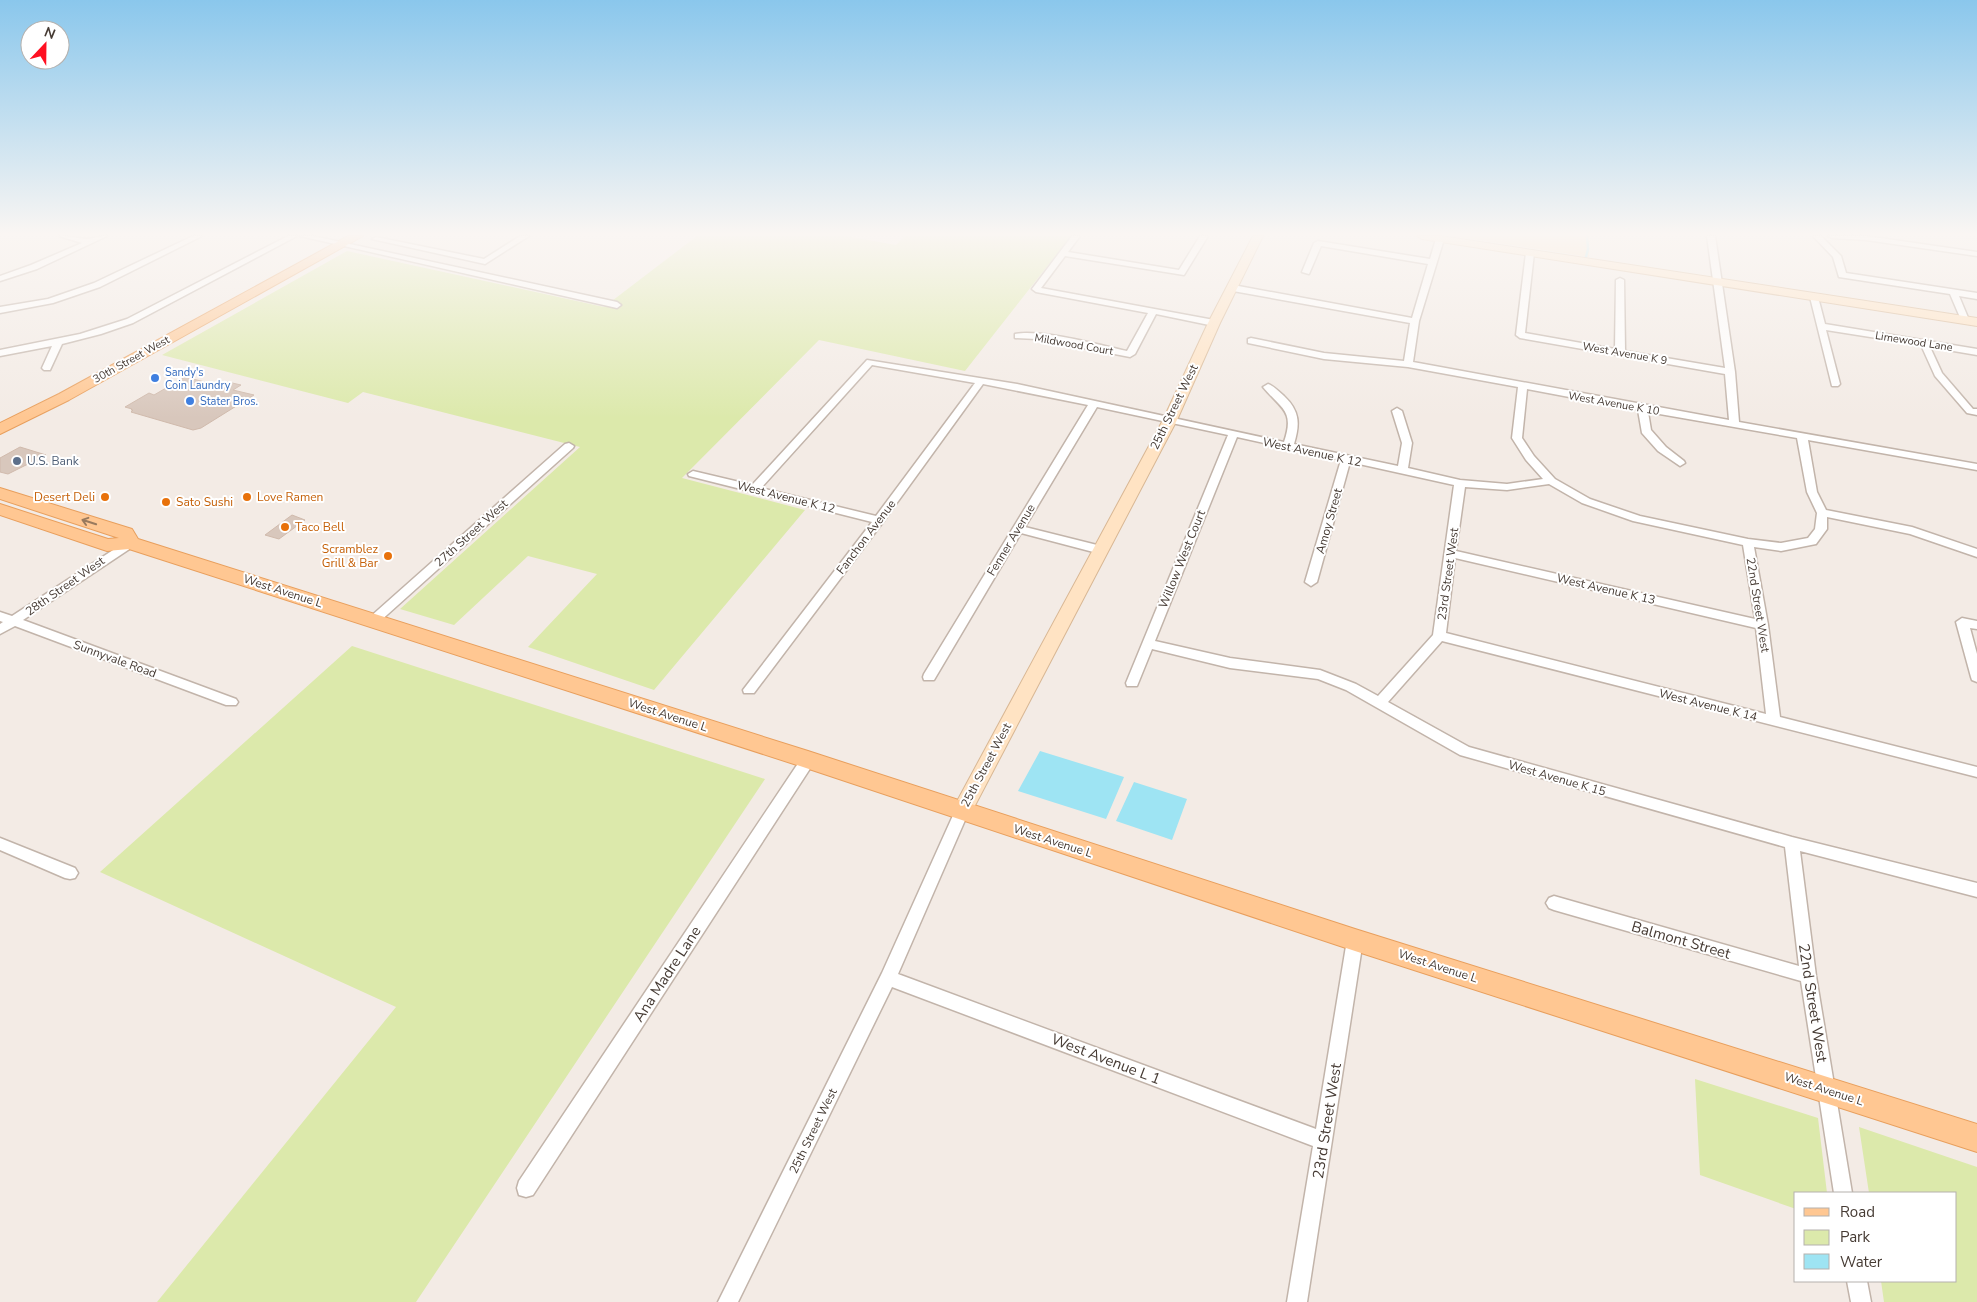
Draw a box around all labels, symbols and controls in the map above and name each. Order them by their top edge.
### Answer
north arrow [20,20,70,70]
text: N [41,23,58,44]
street label: Limewood Lane [1874,328,1954,355]
street label: Mildwood Court [1033,330,1115,359]
street label: 30th Street West [90,332,172,387]
street label: West Avenue K 9 [1581,339,1668,368]
street label: 25th Street West [1146,361,1202,452]
place label: Sandy's Coin Laundry [165,365,231,393]
marker: Sandy's Coin Laundry [149,372,161,384]
street label: West Avenue K 10 [1567,388,1661,419]
place label: Stater Bros. [200,394,258,409]
marker: Stater Bros. [184,395,196,407]
street label: West Avenue K 12 [1261,434,1363,470]
place label: U.S. Bank [27,453,80,469]
marker: U.S. Bank [11,455,23,467]
street label: West Avenue K 12 [735,477,837,517]
street label: Amoy Street [1312,486,1346,556]
place label: Desert Deli [34,489,95,505]
place label: Love Ramen [257,489,323,505]
marker: Desert Deli [99,491,111,503]
marker: Love Ramen [241,491,253,503]
place label: Sato Sushi [176,494,233,510]
street label: 27th Street West [431,495,512,570]
marker: Sato Sushi [160,496,172,508]
street label: Fanchon Avenue [833,497,899,577]
street label: Fenner Avenue [983,501,1039,579]
street label: Willow West Court [1155,507,1209,610]
one-way arrow [81,516,97,526]
place label: Taco Bell [295,519,345,535]
marker: Taco Bell [279,521,291,533]
street label: 23rd Street West [1434,526,1463,621]
place label: Scramblez Grill & Bar [322,541,379,571]
marker: Scramblez Grill & Bar [382,550,394,562]
street label: 28th Street West [22,552,108,619]
street label: 22nd Street West [1743,556,1774,654]
street label: West Avenue K 13 [1555,570,1657,608]
street label: West Avenue L [241,571,325,611]
street label: Sunnyvale Road [71,637,159,681]
street label: West Avenue K 14 [1657,685,1759,725]
street label: West Avenue L [626,695,710,735]
street label: 25th Street West [957,719,1015,810]
street label: West Avenue K 15 [1506,756,1608,800]
street label: West Avenue L [1011,821,1095,861]
street label: Balmont Street [1629,916,1734,964]
street label: Ana Madre Lane [629,922,705,1026]
street label: 22nd Street West [1794,942,1832,1065]
street label: West Avenue L [1396,946,1480,986]
street label: West Avenue L 1 [1048,1029,1164,1089]
street label: 23rd Street West [1308,1061,1346,1180]
street label: West Avenue L [1782,1069,1866,1109]
street label: 25th Street West [785,1085,841,1176]
legend [1794,1192,1957,1282]
text: Road [1840,1202,1875,1222]
text: Park [1840,1227,1870,1247]
text: Water [1840,1252,1883,1272]

